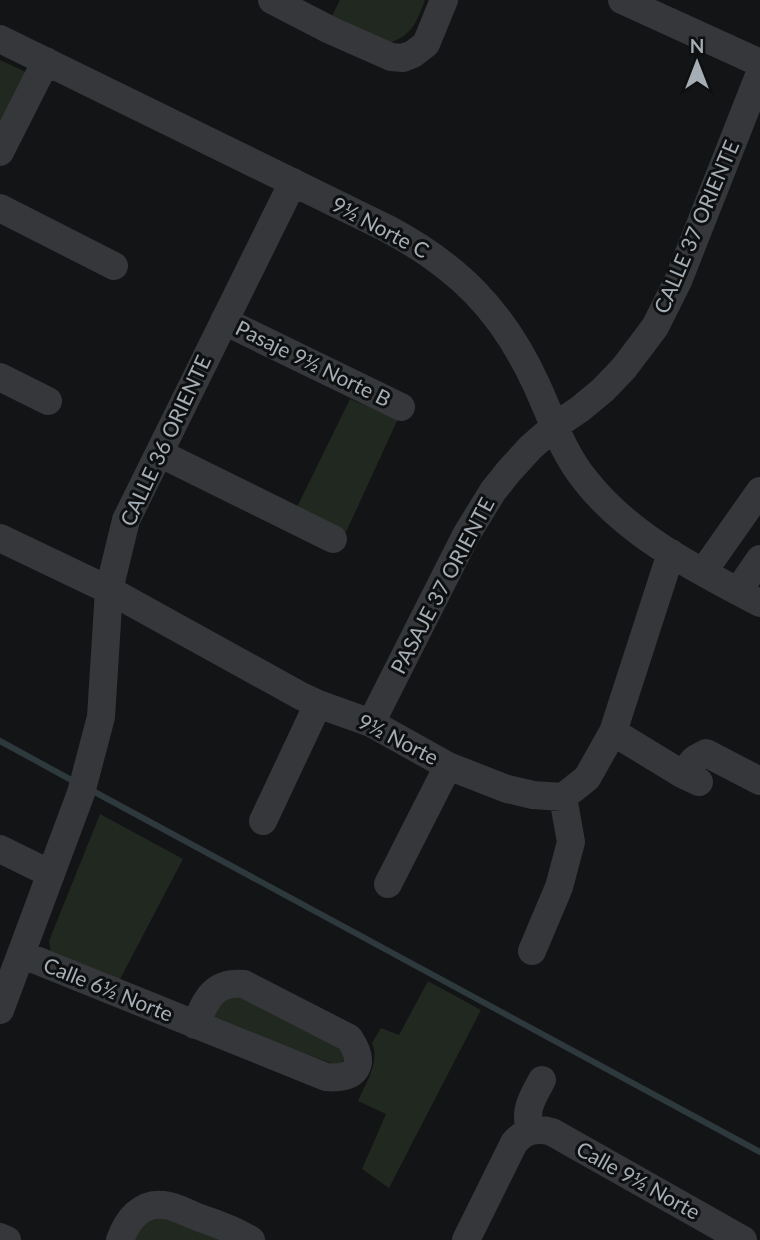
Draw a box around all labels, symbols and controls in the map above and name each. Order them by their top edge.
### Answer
north arrow [662,28,732,98]
text: N [690,34,704,57]
street label: CALLE 37 ORIENTE [648,136,743,317]
street label: 9½ Norte C [328,191,433,263]
street label: Pasaje 9½ Norte B [232,314,395,411]
street label: CALLE 36 ORIENTE [114,351,215,530]
street label: PASAJE 37 ORIENTE [385,493,499,678]
street label: 9½ Norte [354,708,443,769]
street label: Calle 6½ Norte [40,951,177,1026]
street label: Calle 9½ Norte [573,1135,705,1224]

